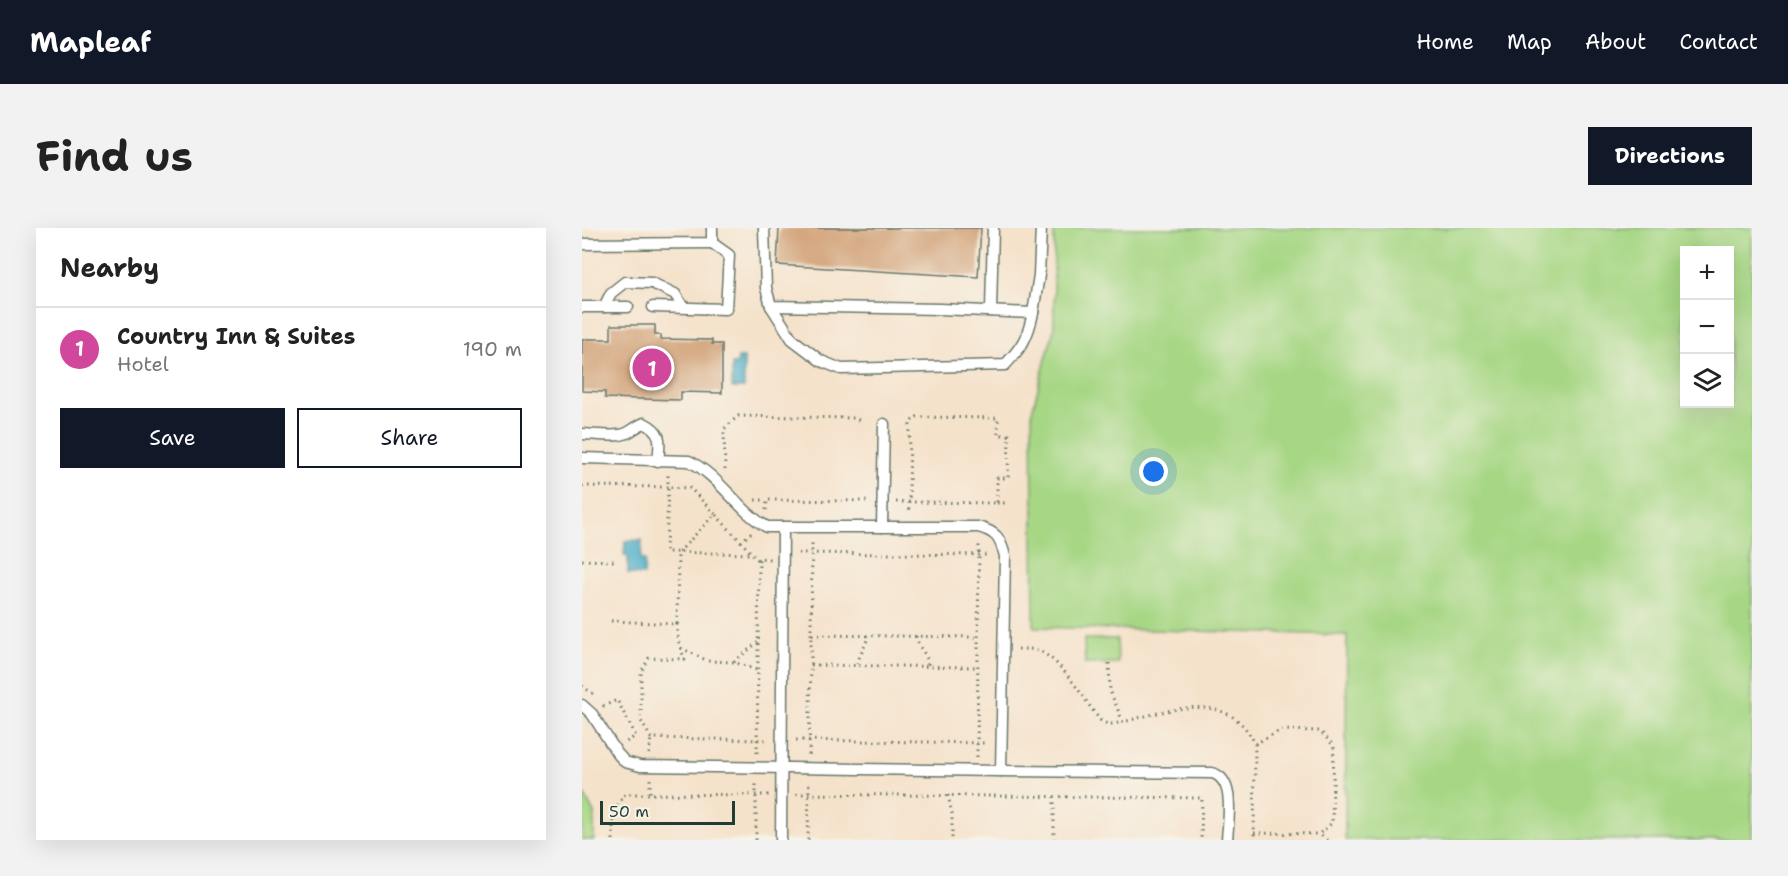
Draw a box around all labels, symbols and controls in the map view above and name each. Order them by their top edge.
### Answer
text: Mapleaf [30,23,151,61]
text: Home [1416,28,1474,56]
text: Map [1507,28,1552,56]
text: About [1585,28,1646,56]
text: Contact [1679,28,1758,56]
button: Directions [1588,127,1752,185]
text: Find us [36,128,193,184]
map controls [1680,246,1734,408]
button: + [1680,246,1734,300]
text: Nearby [60,250,159,285]
button: − [1680,300,1734,354]
text: Country Inn & Suites [117,322,355,351]
text: 1 [75,336,84,362]
text: 190 m [463,336,522,362]
pin: 1 [632,346,672,390]
text: Hotel [117,351,169,377]
button: layers [1680,354,1734,408]
button: Save [60,408,285,468]
button: Share [297,408,522,468]
your location [1139,457,1168,486]
scale bar [600,798,735,826]
text: 50 m [609,801,649,822]

